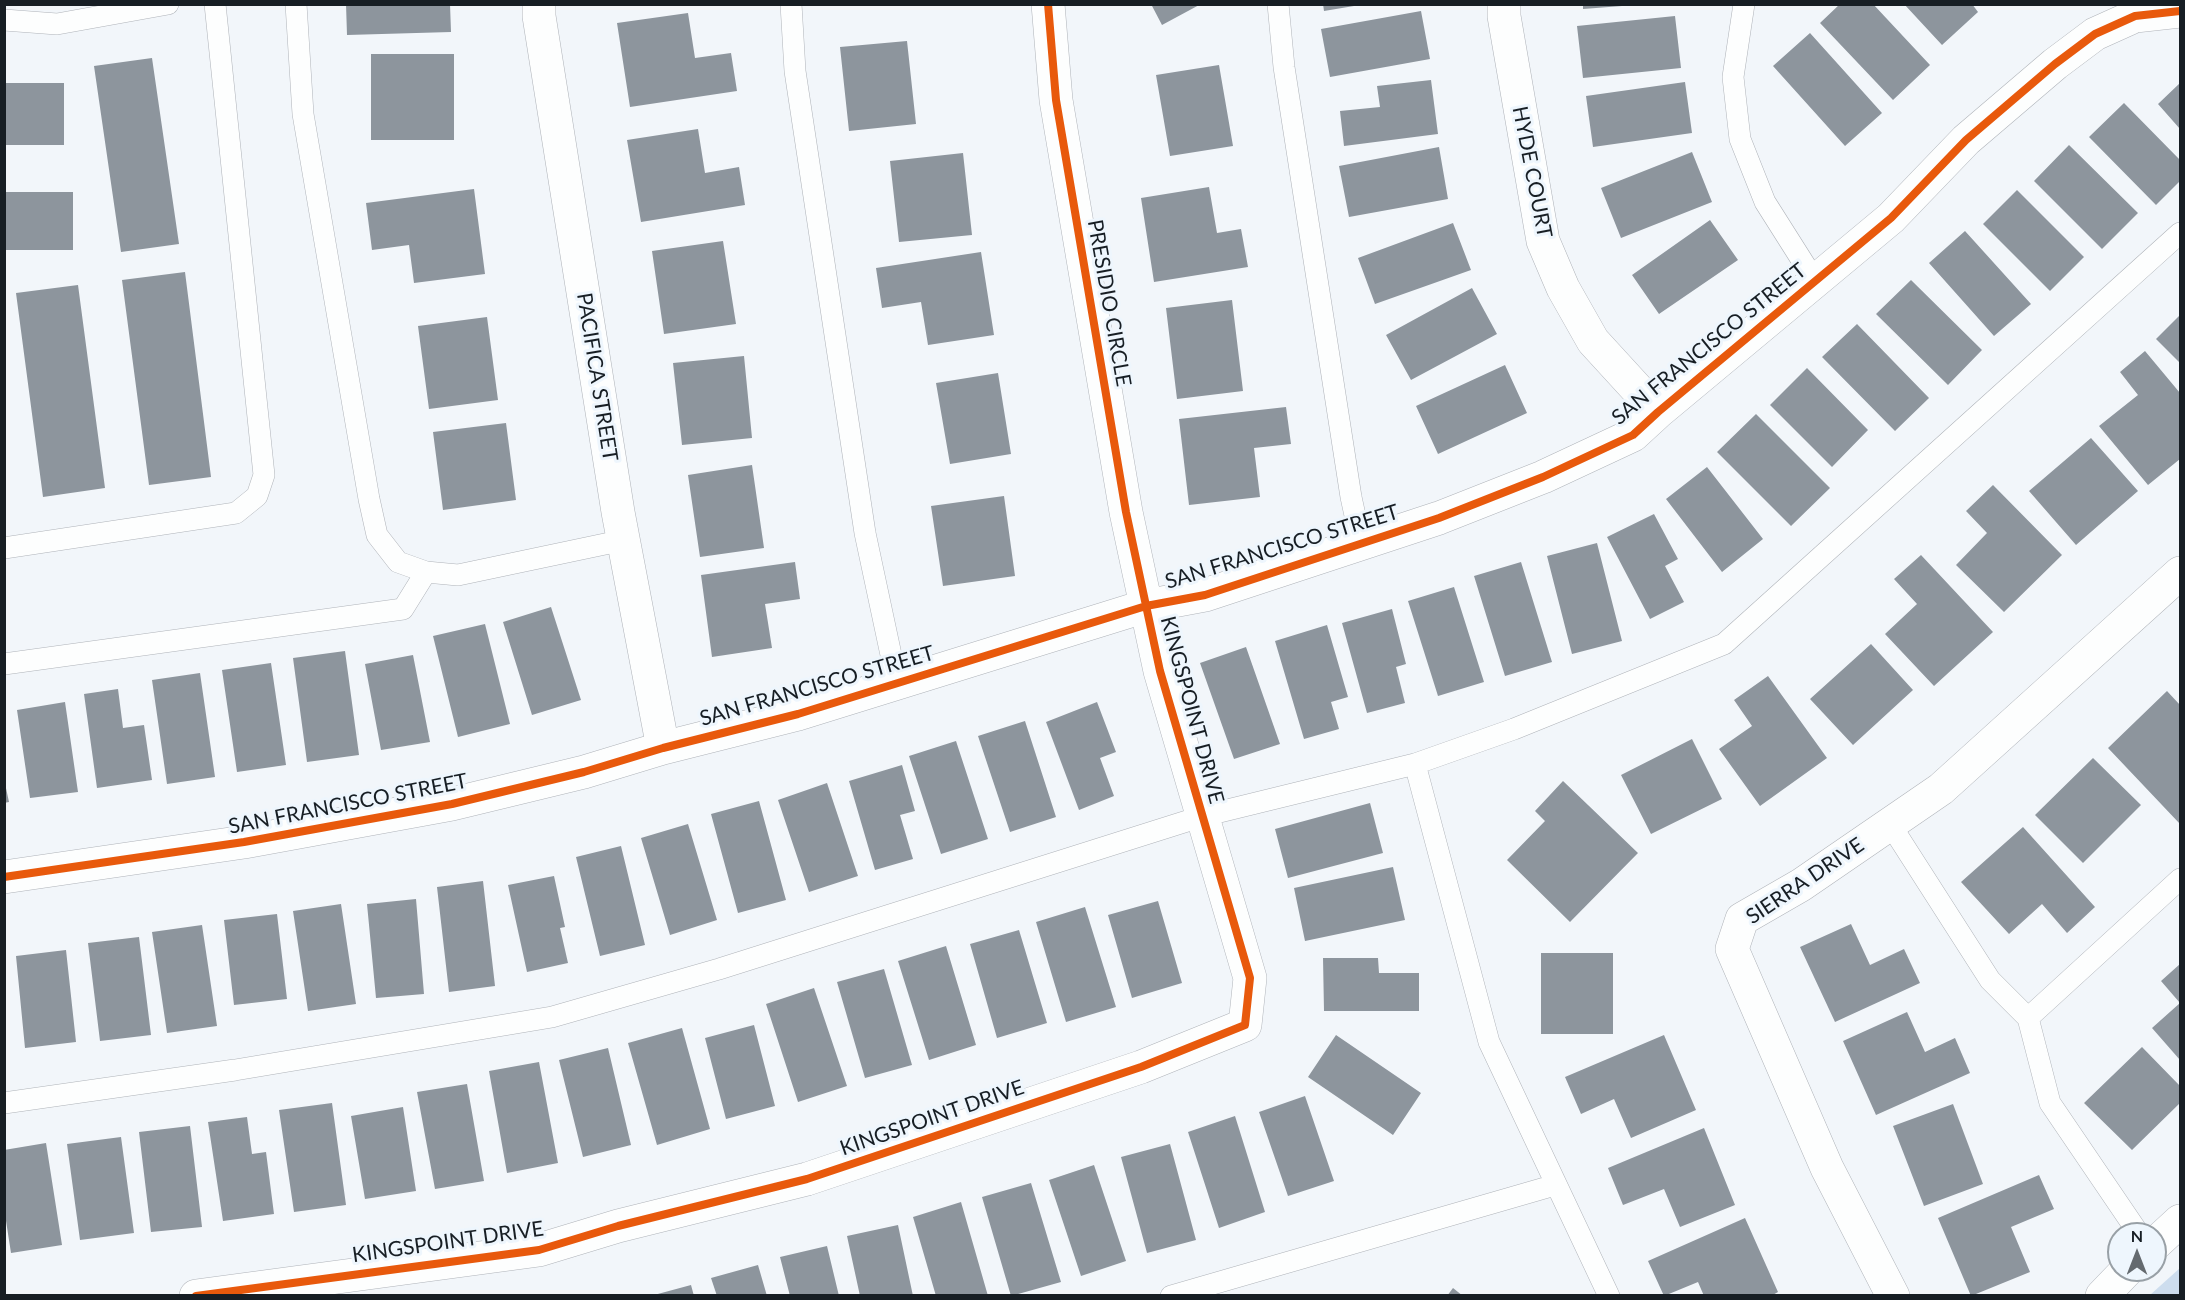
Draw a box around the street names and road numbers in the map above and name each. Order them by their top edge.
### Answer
street label: HYDE COURT [1507,104,1557,240]
street label: PRESIDIO CIRCLE [1082,218,1136,388]
street label: SAN FRANCISCO STREET [1607,258,1811,430]
street label: PACIFICA STREET [571,291,623,463]
street label: SAN FRANCISCO STREET [1162,499,1402,595]
street label: KINGSPOINT DRIVE [1155,614,1229,806]
street label: SAN FRANCISCO STREET [697,640,937,732]
street label: SAN FRANCISCO STREET [226,768,470,840]
street label: SIERRA DRIVE [1741,832,1869,930]
street label: KINGSPOINT DRIVE [837,1075,1027,1161]
street label: KINGSPOINT DRIVE [351,1216,545,1268]

